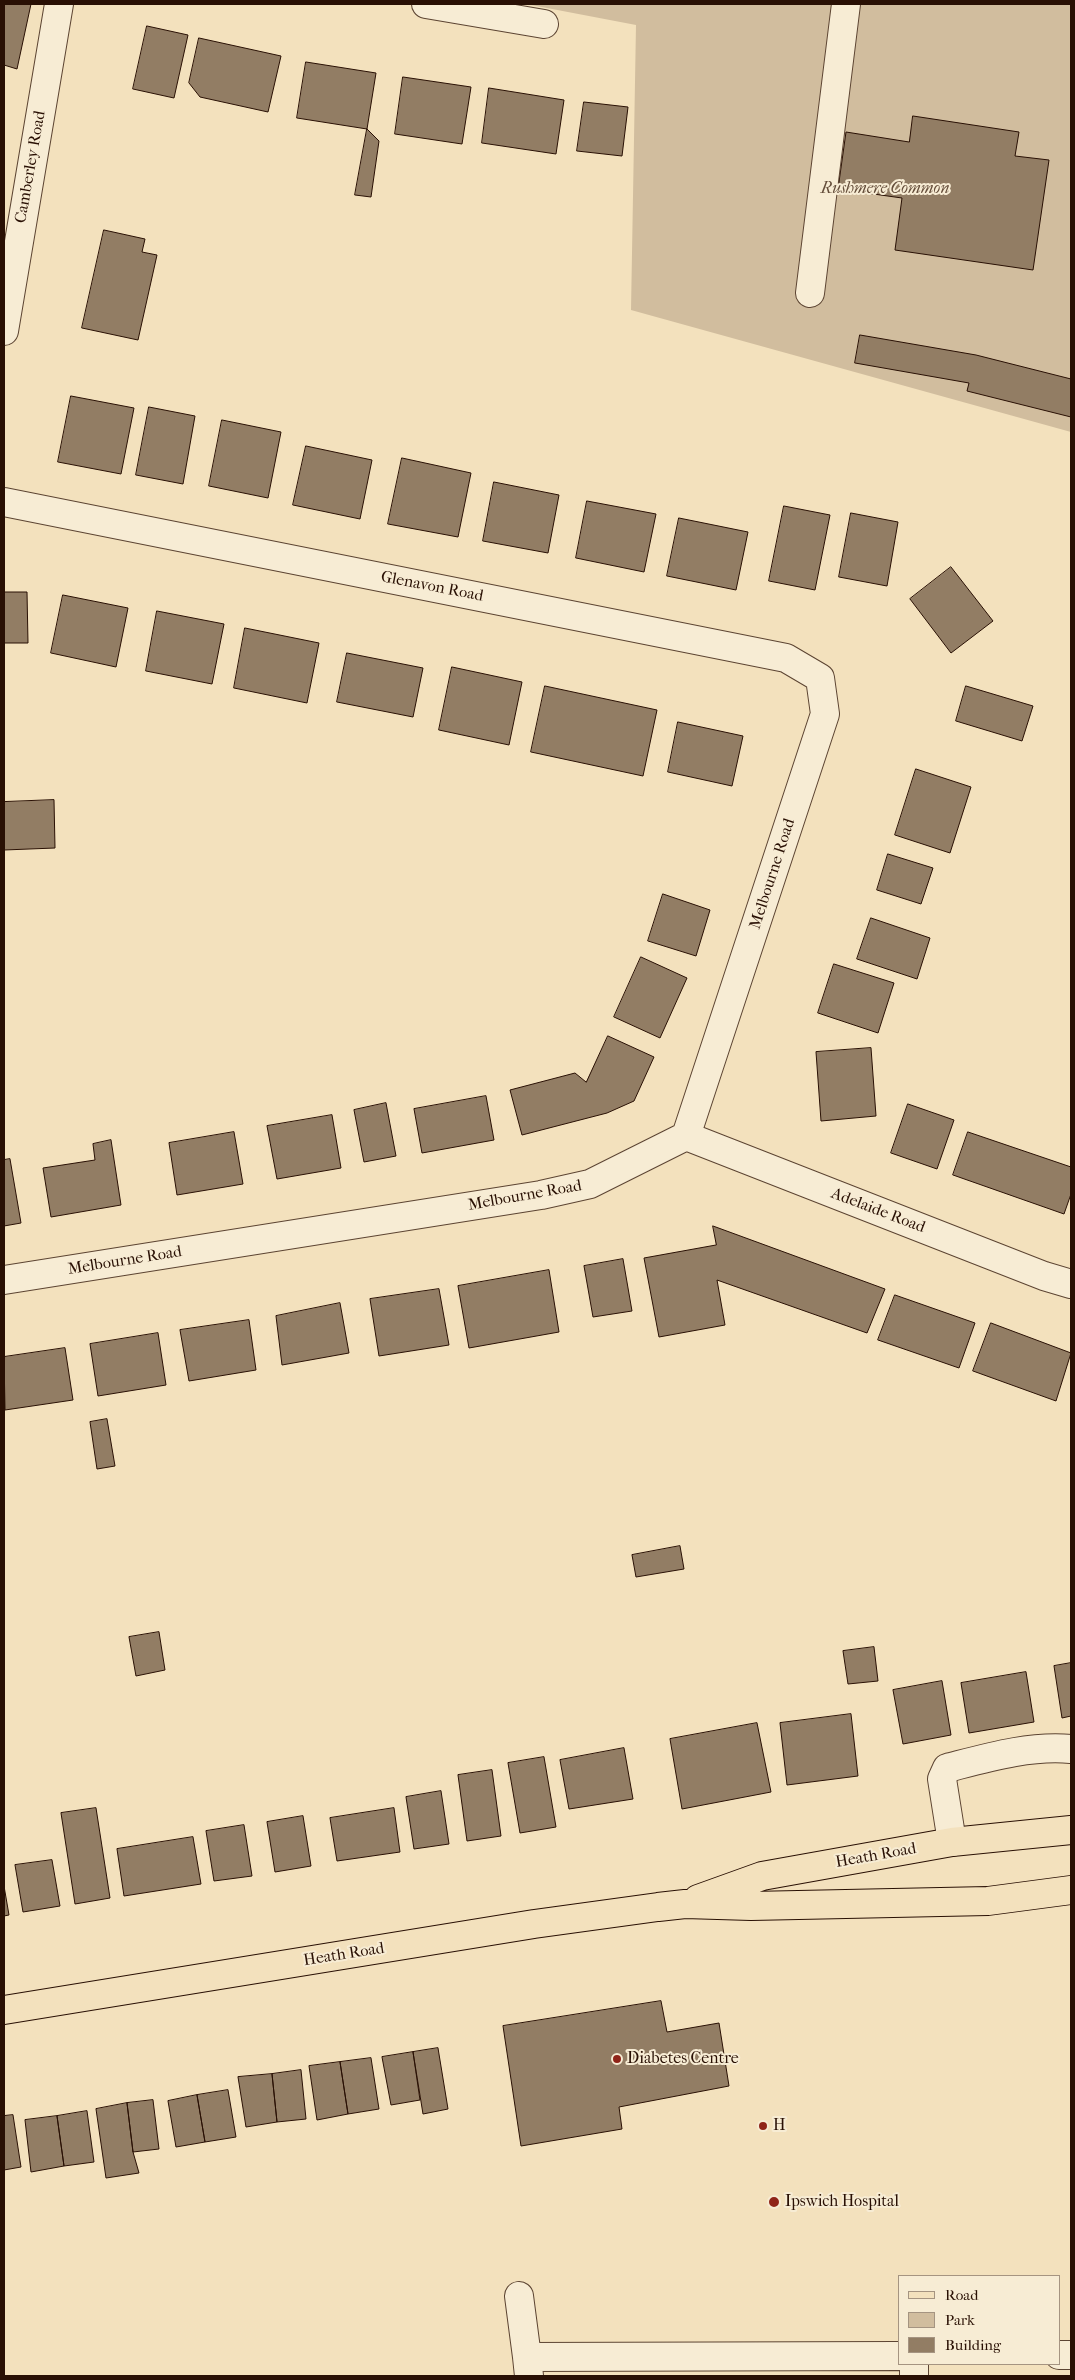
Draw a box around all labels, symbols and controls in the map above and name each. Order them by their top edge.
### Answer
street label: Camberley Road [12,109,50,225]
park label: Rushmere Common [821,179,949,199]
street label: Glenavon Road [379,568,485,606]
street label: Melbourne Road [746,816,800,932]
street label: Melbourne Road [467,1177,583,1215]
street label: Adelaide Road [828,1184,928,1238]
street label: Melbourne Road [67,1243,183,1279]
street label: Heath Road [834,1839,918,1873]
street label: Heath Road [302,1939,386,1971]
place label: Diabetes Centre [627,2049,739,2069]
marker: Diabetes Centre [611,2053,623,2065]
place label: H [773,2116,786,2136]
marker: H [757,2120,769,2132]
place label: Ipswich Hospital [785,2192,899,2212]
marker: Ipswich Hospital [767,2195,781,2209]
legend [898,2275,1060,2365]
text: Road [945,2286,978,2304]
text: Park [945,2311,975,2329]
text: Building [945,2336,1001,2354]

